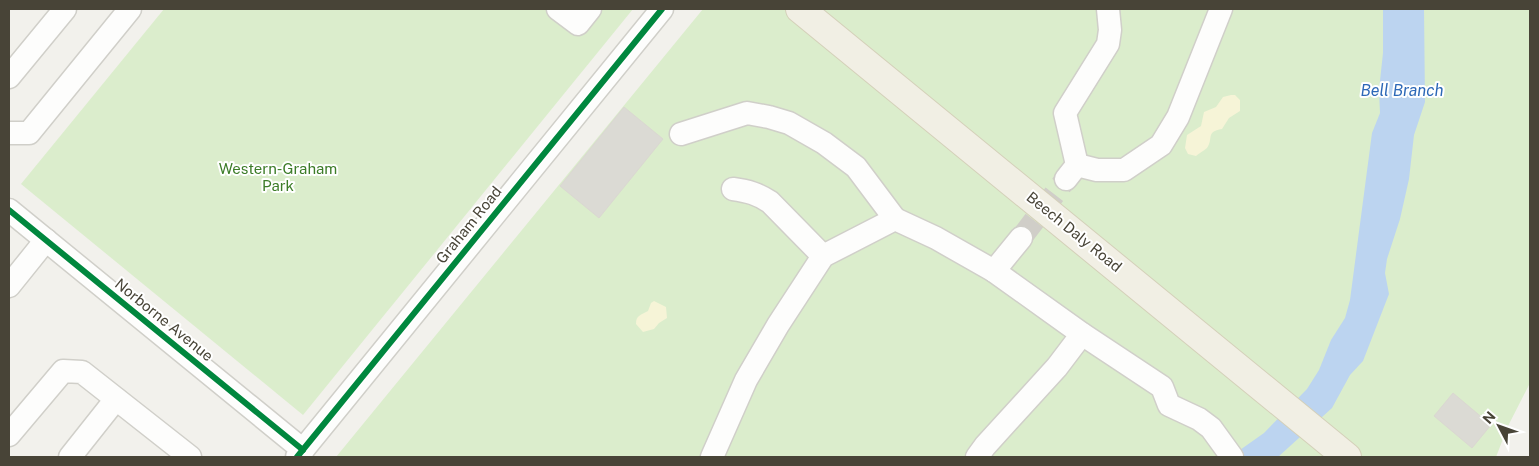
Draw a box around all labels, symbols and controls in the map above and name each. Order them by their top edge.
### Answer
water label: Bell Branch [1360,81,1444,100]
park label: Western-Graham Park [219,160,337,194]
street label: Graham Road [432,183,505,267]
street label: Beech Daly Road [1023,188,1125,275]
street label: Norborne Avenue [112,275,217,364]
north arrow [1474,401,1524,451]
text: N [1480,408,1499,427]

